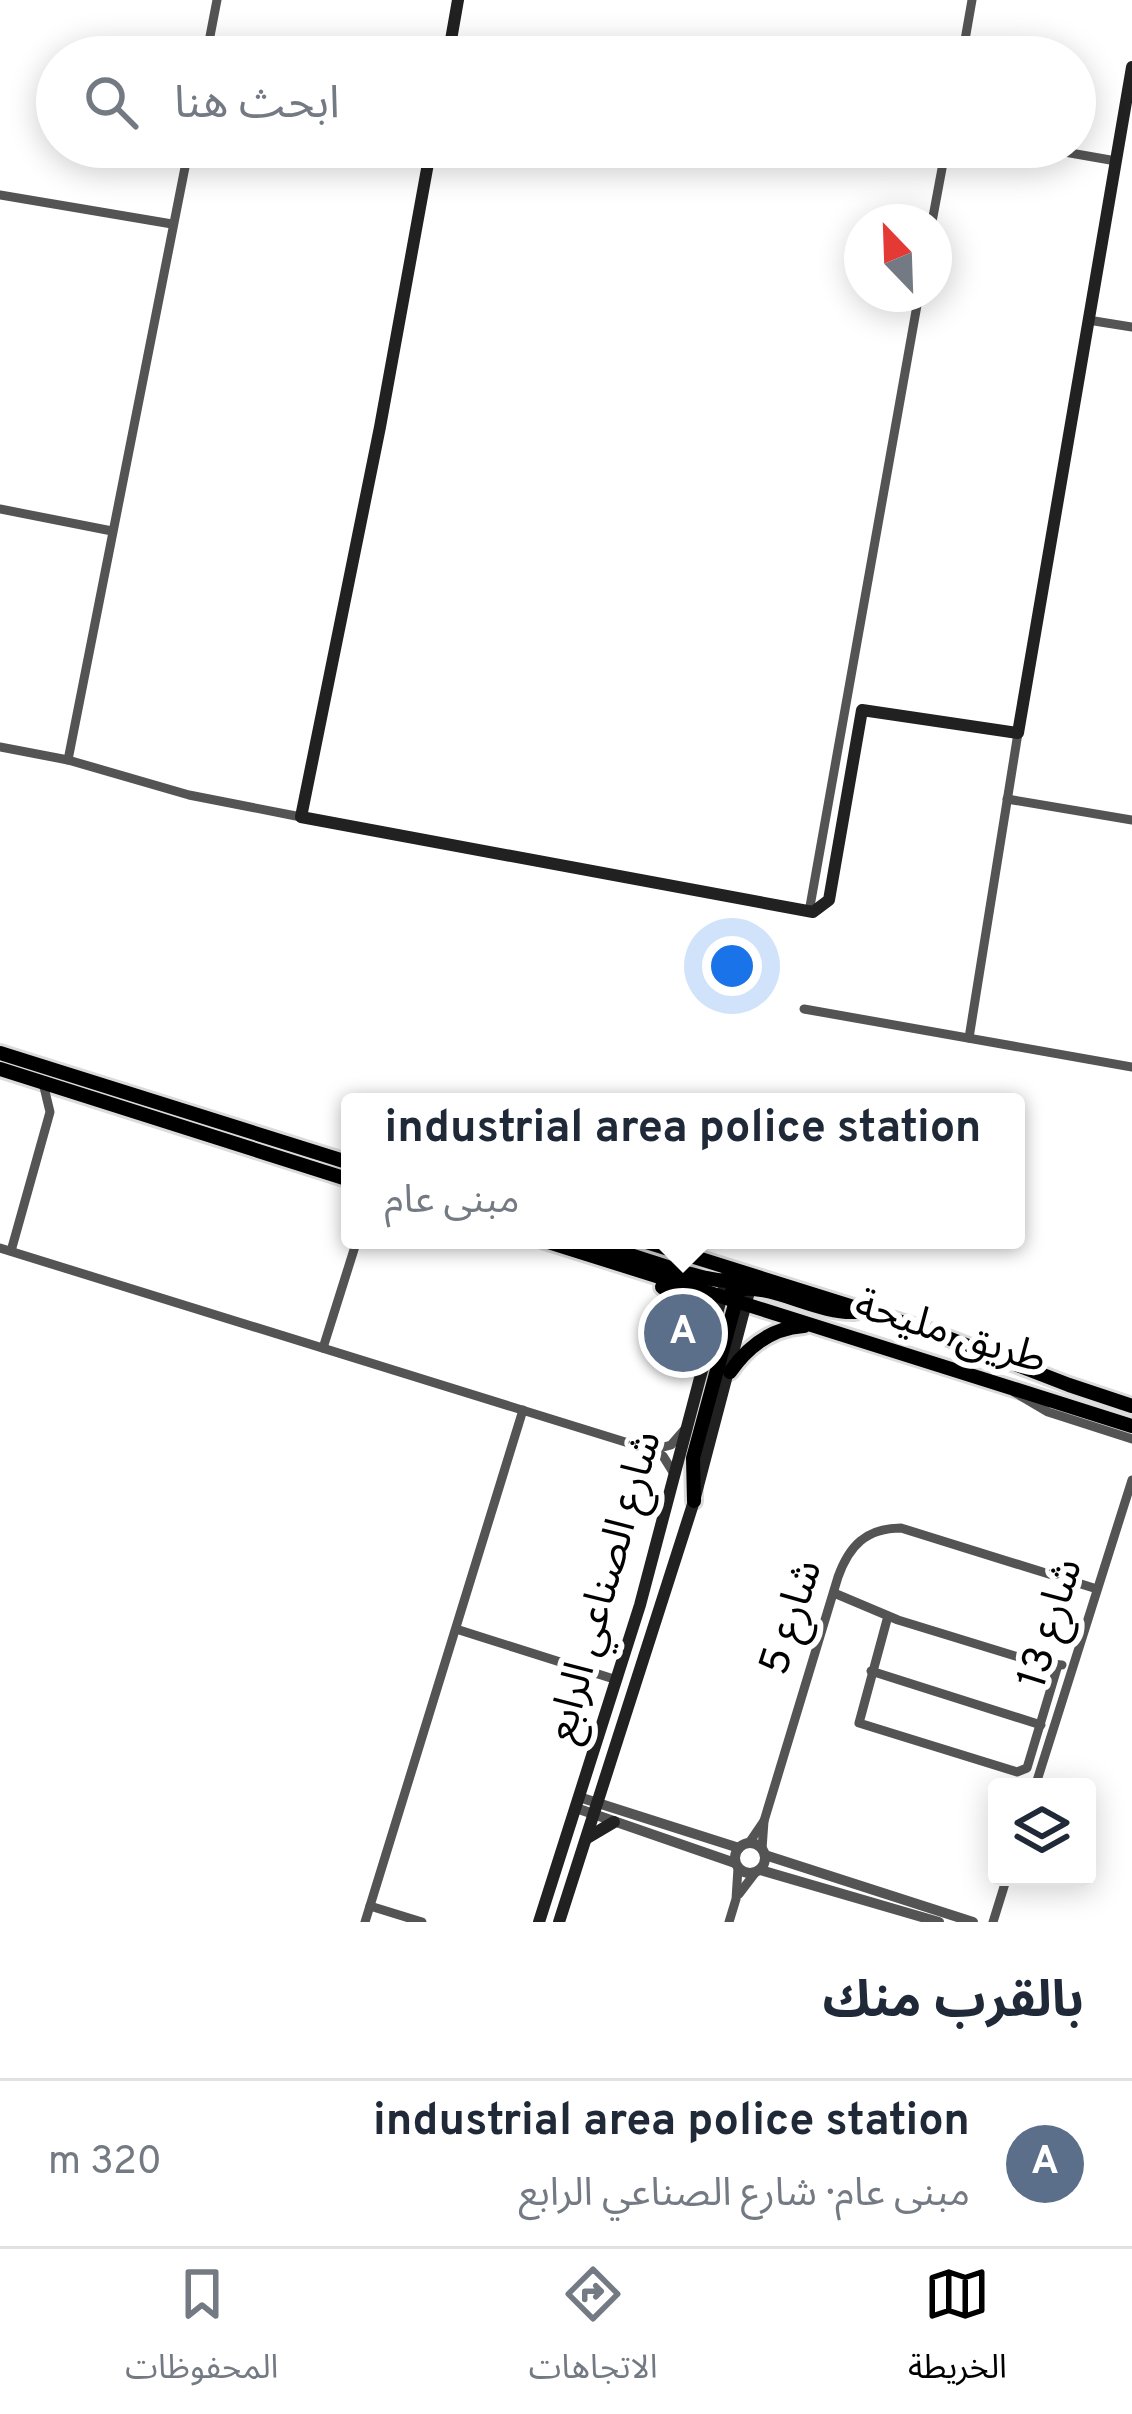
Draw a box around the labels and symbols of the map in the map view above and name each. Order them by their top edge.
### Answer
north arrow [844,204,952,312]
your location [702,936,762,996]
street label: طريق مليحة [848,1280,1052,1388]
pin: A [644,1288,722,1378]
street label: شارع الصناعي الرابع [536,1425,677,1749]
street label: شارع 13 [1007,1553,1098,1695]
street label: شارع 5 [750,1554,837,1683]

